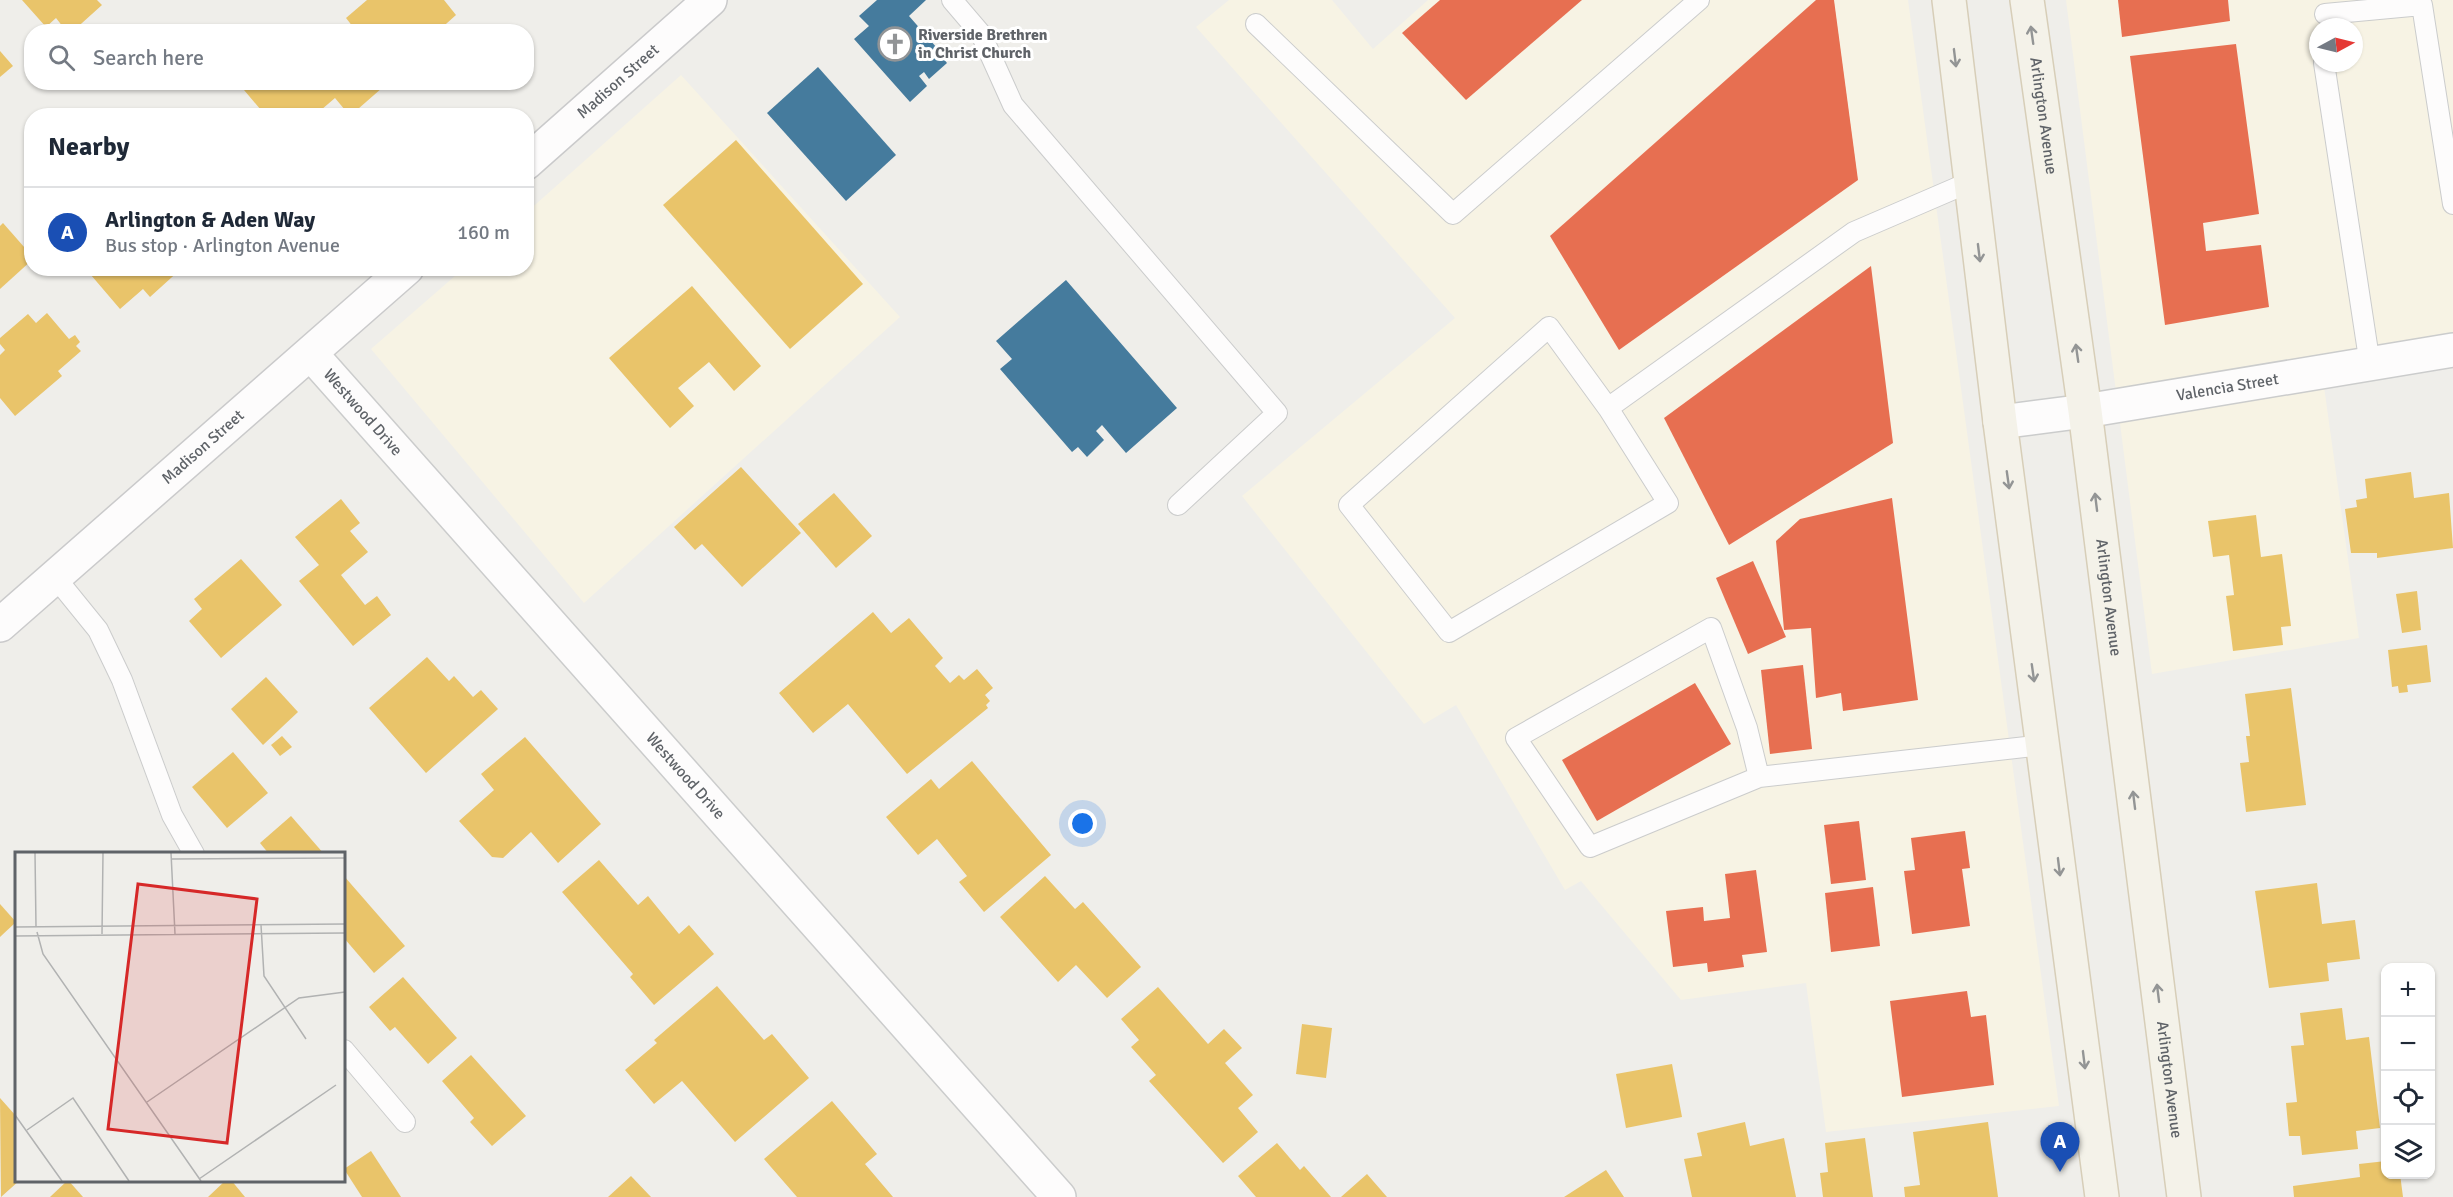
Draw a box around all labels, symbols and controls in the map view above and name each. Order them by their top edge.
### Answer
north arrow [2309,18,2363,72]
search box [24,24,534,90]
place label: Riverside Brethren in Christ Church [918,25,1048,63]
church icon: Riverside Brethren in Christ Church [877,26,913,62]
one-way arrow [2027,26,2038,46]
street label: Madison Street [573,40,664,123]
icon: search [45,41,78,74]
text: Search here [93,44,204,71]
one-way arrow [1950,48,1961,68]
street label: Arlington Avenue [2025,56,2061,176]
text: Nearby [48,131,129,163]
text: Arlington & Aden Way [105,206,315,233]
text: A [61,220,74,245]
text: 160 m [457,220,510,245]
text: Bus stop · Arlington Avenue [105,233,340,258]
one-way arrow [1974,243,1985,263]
one-way arrow [2071,344,2082,364]
street label: Westwood Drive [319,365,407,460]
street label: Valencia Street [2175,369,2280,406]
street label: Madison Street [158,405,249,488]
one-way arrow [2003,470,2014,490]
one-way arrow [2091,493,2102,512]
street label: Arlington Avenue [2091,538,2126,657]
one-way arrow [2028,663,2039,683]
street label: Westwood Drive [641,728,729,823]
one-way arrow [2128,790,2139,810]
your location [1068,809,1097,838]
inset map [15,852,345,1182]
one-way arrow [2053,856,2064,876]
map controls [2381,963,2435,1179]
button: + [2381,963,2435,1017]
one-way arrow [2152,984,2163,1004]
button: − [2381,1017,2435,1071]
street label: Arlington Avenue [2152,1020,2187,1139]
one-way arrow [2079,1050,2090,1070]
button: locate [2381,1071,2435,1125]
pin: A [2040,1122,2080,1172]
button: layers [2381,1125,2435,1179]

